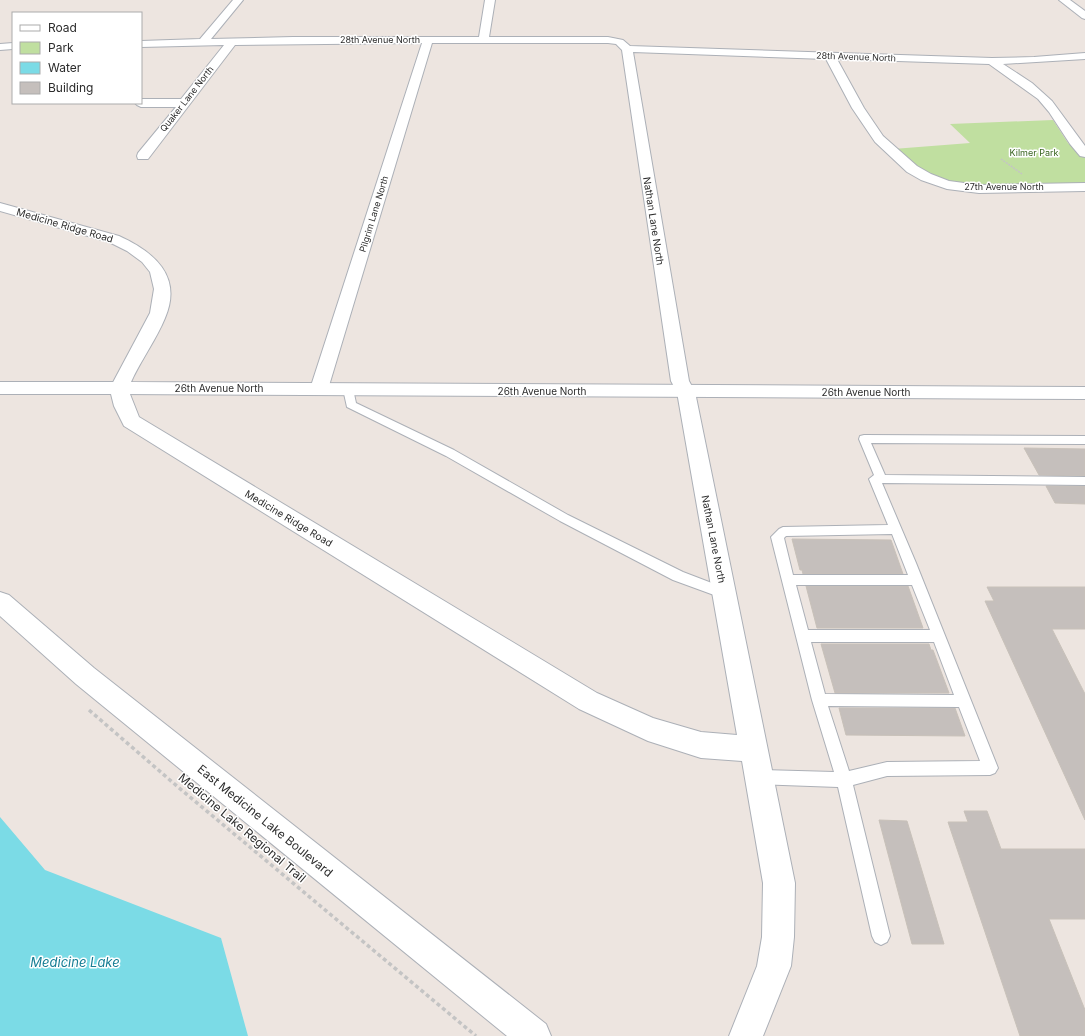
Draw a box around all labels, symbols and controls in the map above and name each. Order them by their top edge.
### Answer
legend [12,12,142,104]
text: Road [48,20,77,35]
street label: 28th Avenue North [340,34,420,45]
text: Park [48,40,74,55]
street label: 28th Avenue North [816,50,896,63]
text: Water [48,60,82,75]
street label: Quaker Lane North [158,64,216,134]
text: Building [48,80,93,95]
park label: Kilmer Park [1010,147,1058,158]
street label: Pilgrim Lane North [357,174,390,253]
street label: Nathan Lane North [641,176,667,266]
street label: 27th Avenue North [964,181,1044,192]
street label: Medicine Ridge Road [15,205,115,245]
street label: 26th Avenue North [175,382,264,394]
street label: 26th Avenue North [498,385,587,397]
street label: 26th Avenue North [822,386,911,398]
street label: Medicine Ridge Road [243,487,335,549]
street label: Nathan Lane North [700,494,728,584]
street label: East Medicine Lake Boulevard [195,761,336,880]
street label: Medicine Lake Regional Trail [176,770,309,885]
water label: Medicine Lake [30,954,120,970]

